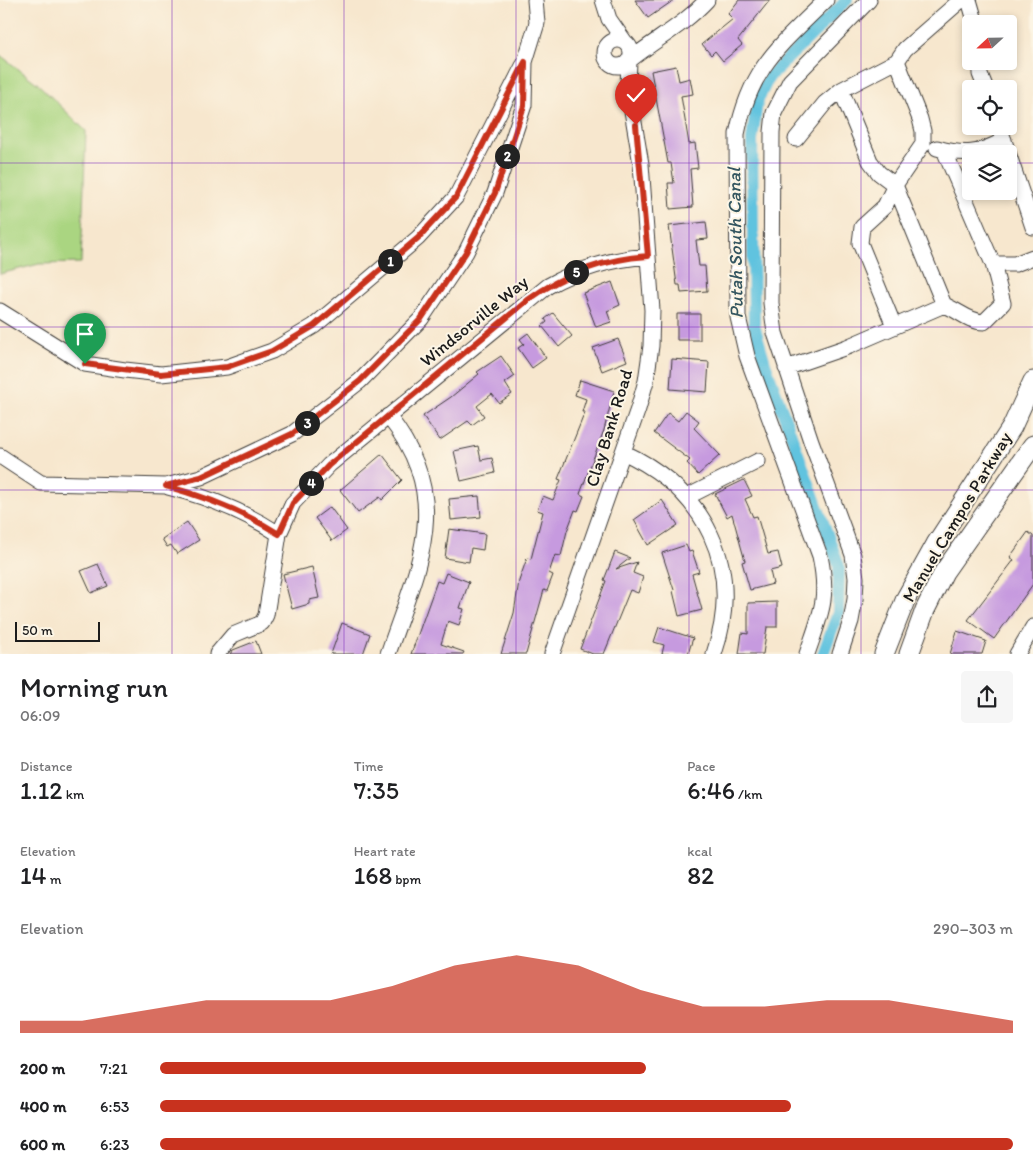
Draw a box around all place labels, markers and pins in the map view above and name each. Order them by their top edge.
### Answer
pin [615,74,657,125]
pin: 2 [494,144,520,168]
pin: 1 [378,248,402,274]
pin: 5 [564,260,588,284]
pin [64,313,106,364]
pin: 3 [294,410,320,436]
pin: 4 [298,470,324,496]

